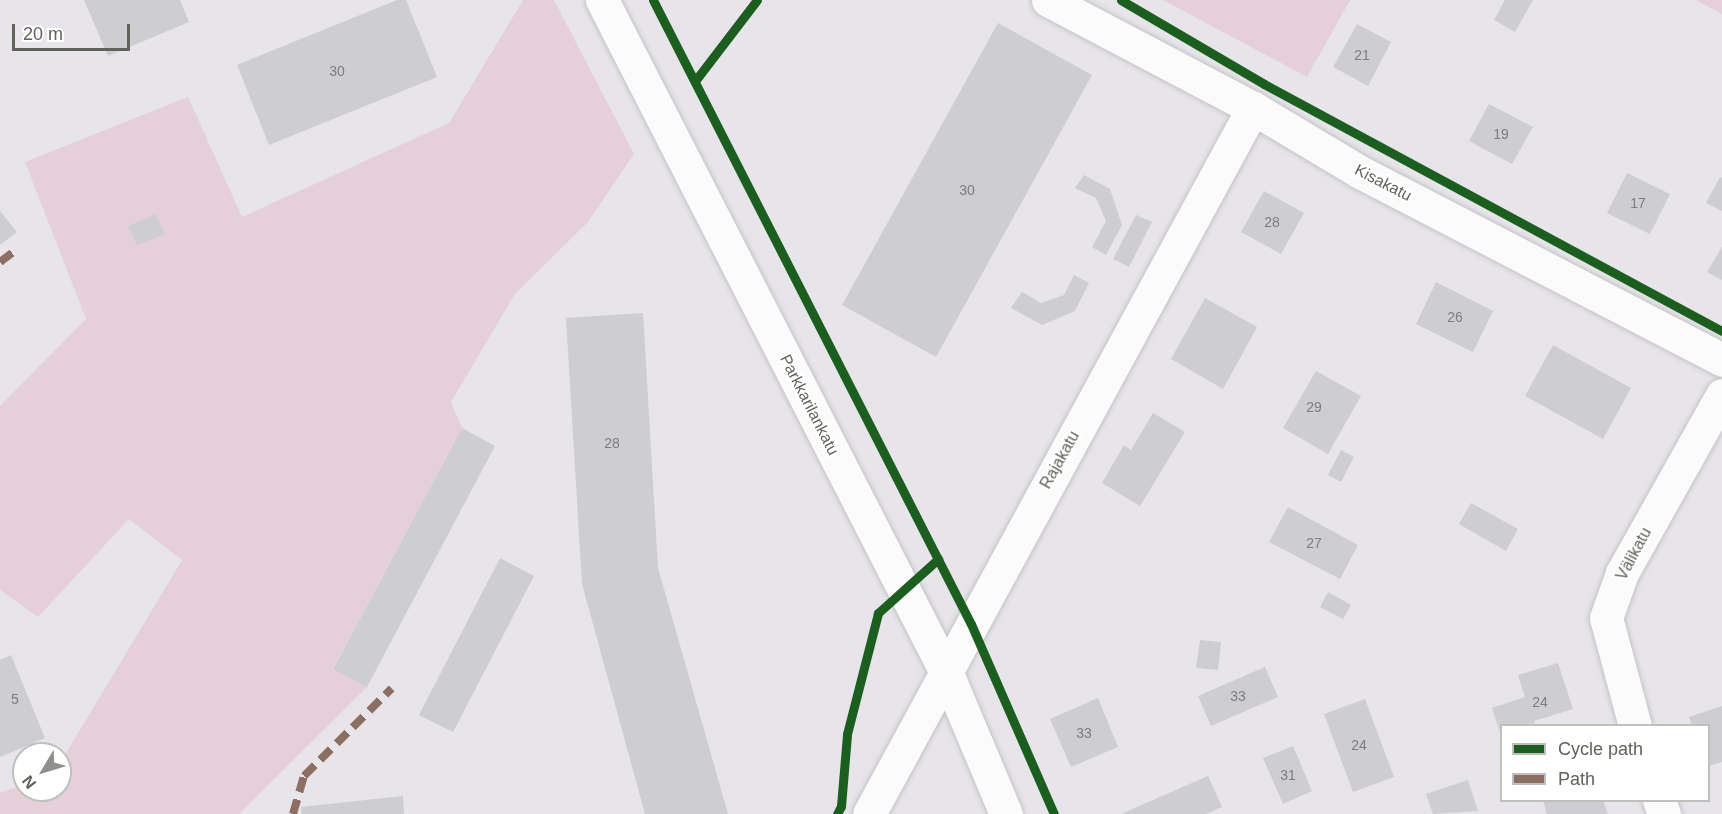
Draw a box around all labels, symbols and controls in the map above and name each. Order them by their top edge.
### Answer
scale bar [15,12,134,50]
text: 20 m [23,24,63,44]
house number: 21 [1354,47,1370,63]
house number: 30 [329,63,345,79]
house number: 19 [1493,126,1509,142]
street label: Kisakatu [1351,161,1415,205]
house number: 30 [959,182,975,198]
house number: 17 [1630,195,1646,211]
house number: 28 [1264,214,1280,230]
house number: 26 [1447,309,1463,325]
street label: Parkkarilankatu [775,352,843,458]
house number: 29 [1306,399,1322,415]
street label: Rajakatu [1036,428,1084,492]
house number: 28 [604,435,620,451]
street label: Välikatu [1612,524,1656,584]
house number: 27 [1306,535,1322,551]
house number: 33 [1230,688,1246,704]
house number: 5 [11,691,19,707]
house number: 24 [1532,694,1548,710]
legend [1500,724,1710,802]
house number: 33 [1076,725,1092,741]
house number: 24 [1351,737,1367,753]
text: Cycle path [1558,739,1643,759]
north arrow [12,742,72,802]
house number: 31 [1280,767,1296,783]
text: Path [1558,769,1595,789]
text: N [19,772,39,792]

